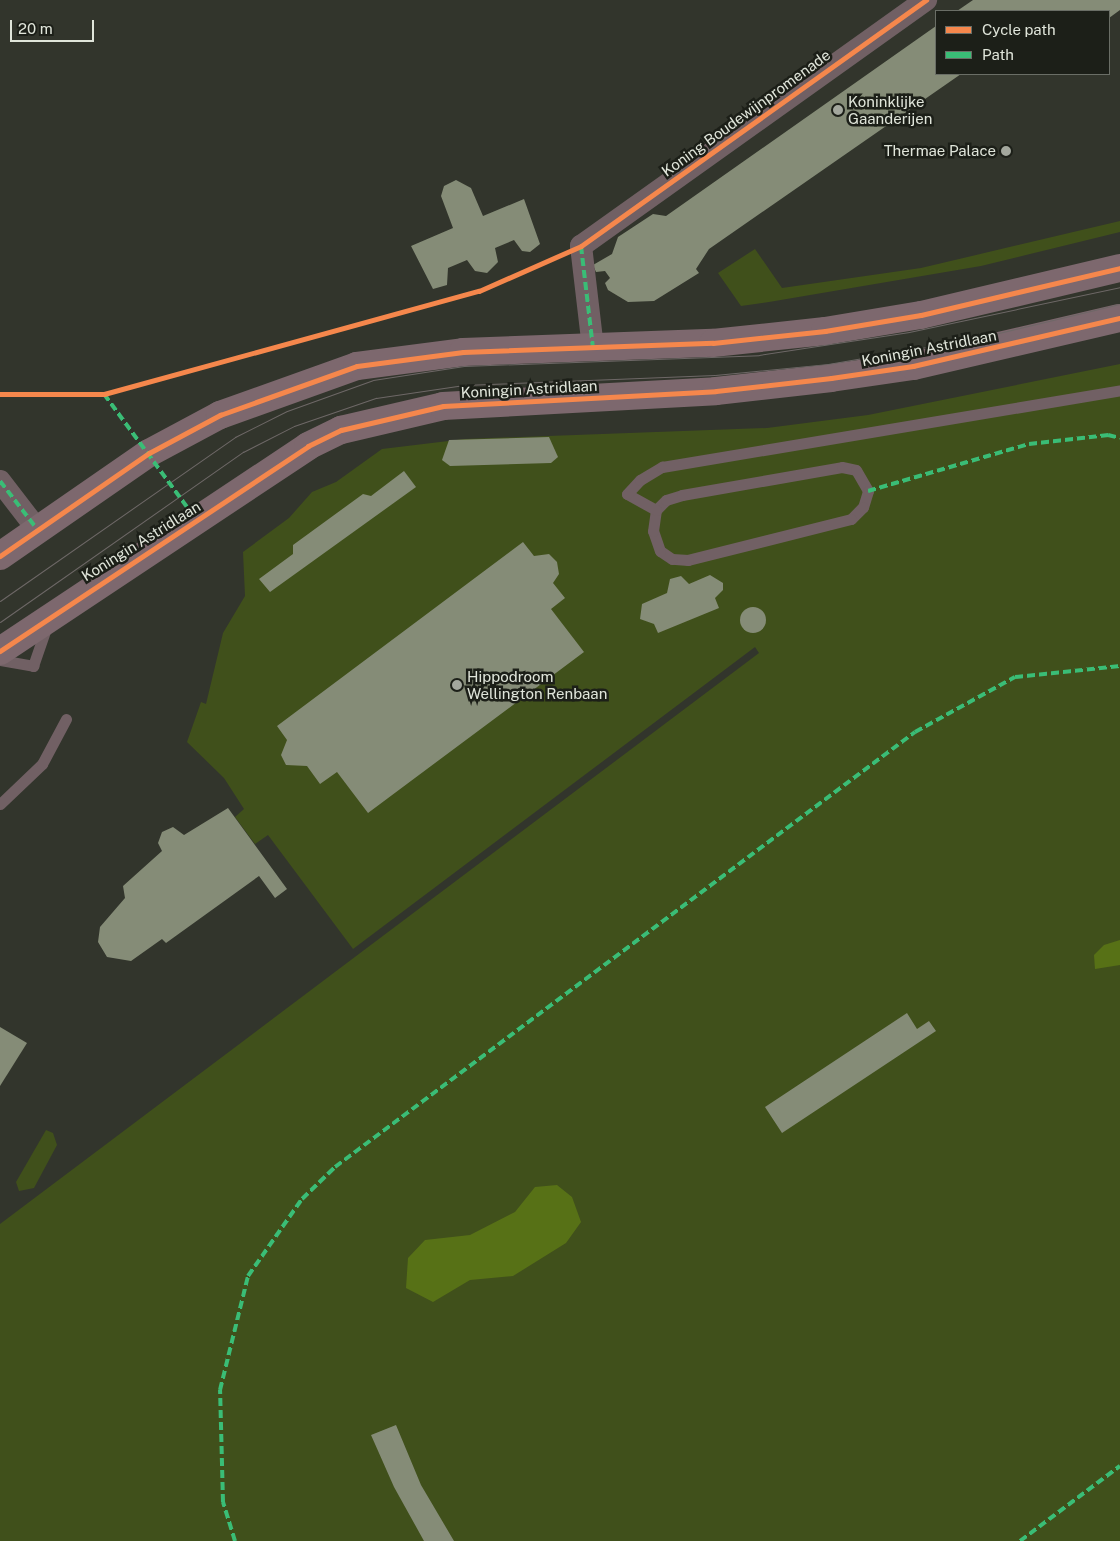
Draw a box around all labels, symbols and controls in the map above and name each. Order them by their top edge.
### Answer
scale bar [12,10,96,42]
legend [935,10,1110,75]
text: 20 m [18,20,53,37]
text: Cycle path [982,21,1056,38]
street label: Koning Boudewijnpromenade [658,46,834,180]
text: Path [982,46,1014,63]
place label: Koninklijke Gaanderijen [848,92,932,127]
marker: Koninklijke Gaanderijen [832,104,844,116]
place label: Thermae Palace [884,142,996,160]
marker: Thermae Palace [1000,145,1012,157]
street label: Koningin Astridlaan [860,326,998,370]
street label: Koningin Astridlaan [460,376,598,402]
street label: Koningin Astridlaan [78,497,204,585]
place label: Hippodroom Wellington Renbaan [467,667,607,702]
marker: Hippodroom Wellington Renbaan [451,679,463,691]

